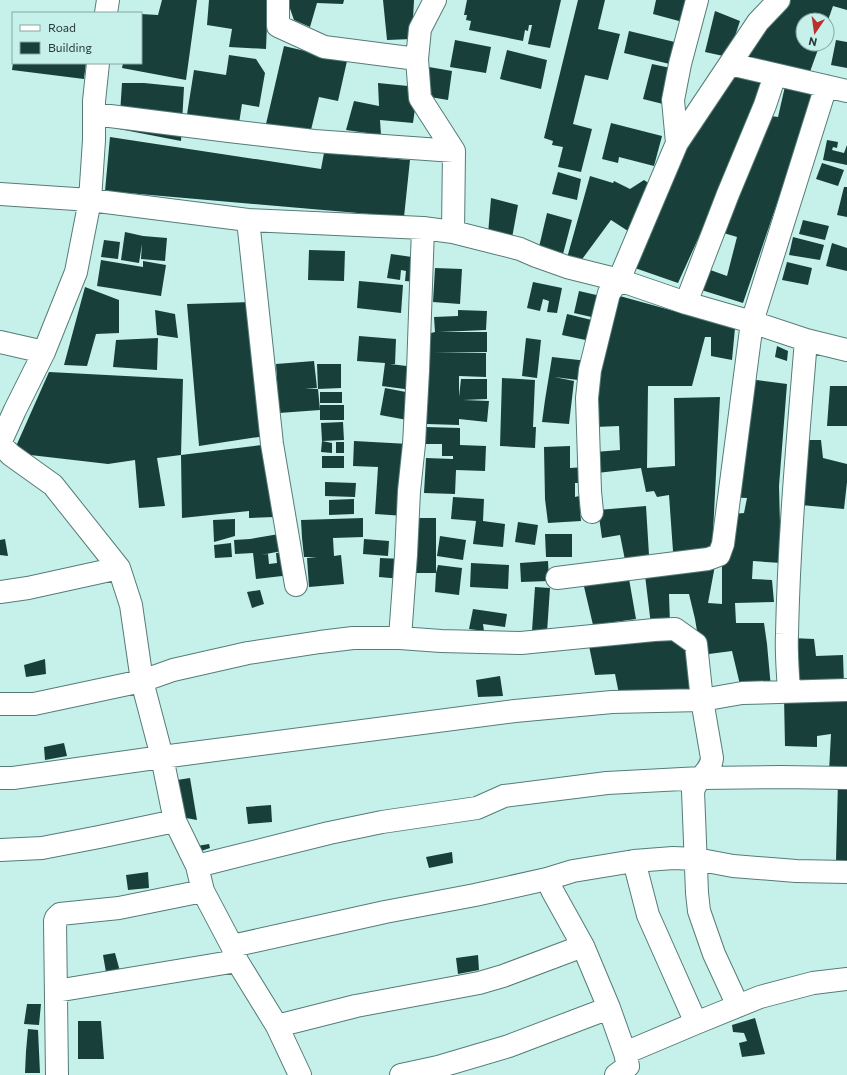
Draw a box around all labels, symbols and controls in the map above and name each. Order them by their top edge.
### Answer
legend [12,12,142,64]
north arrow [795,12,835,52]
text: Road [48,20,76,34]
text: N [807,35,818,49]
text: Building [48,40,92,54]

